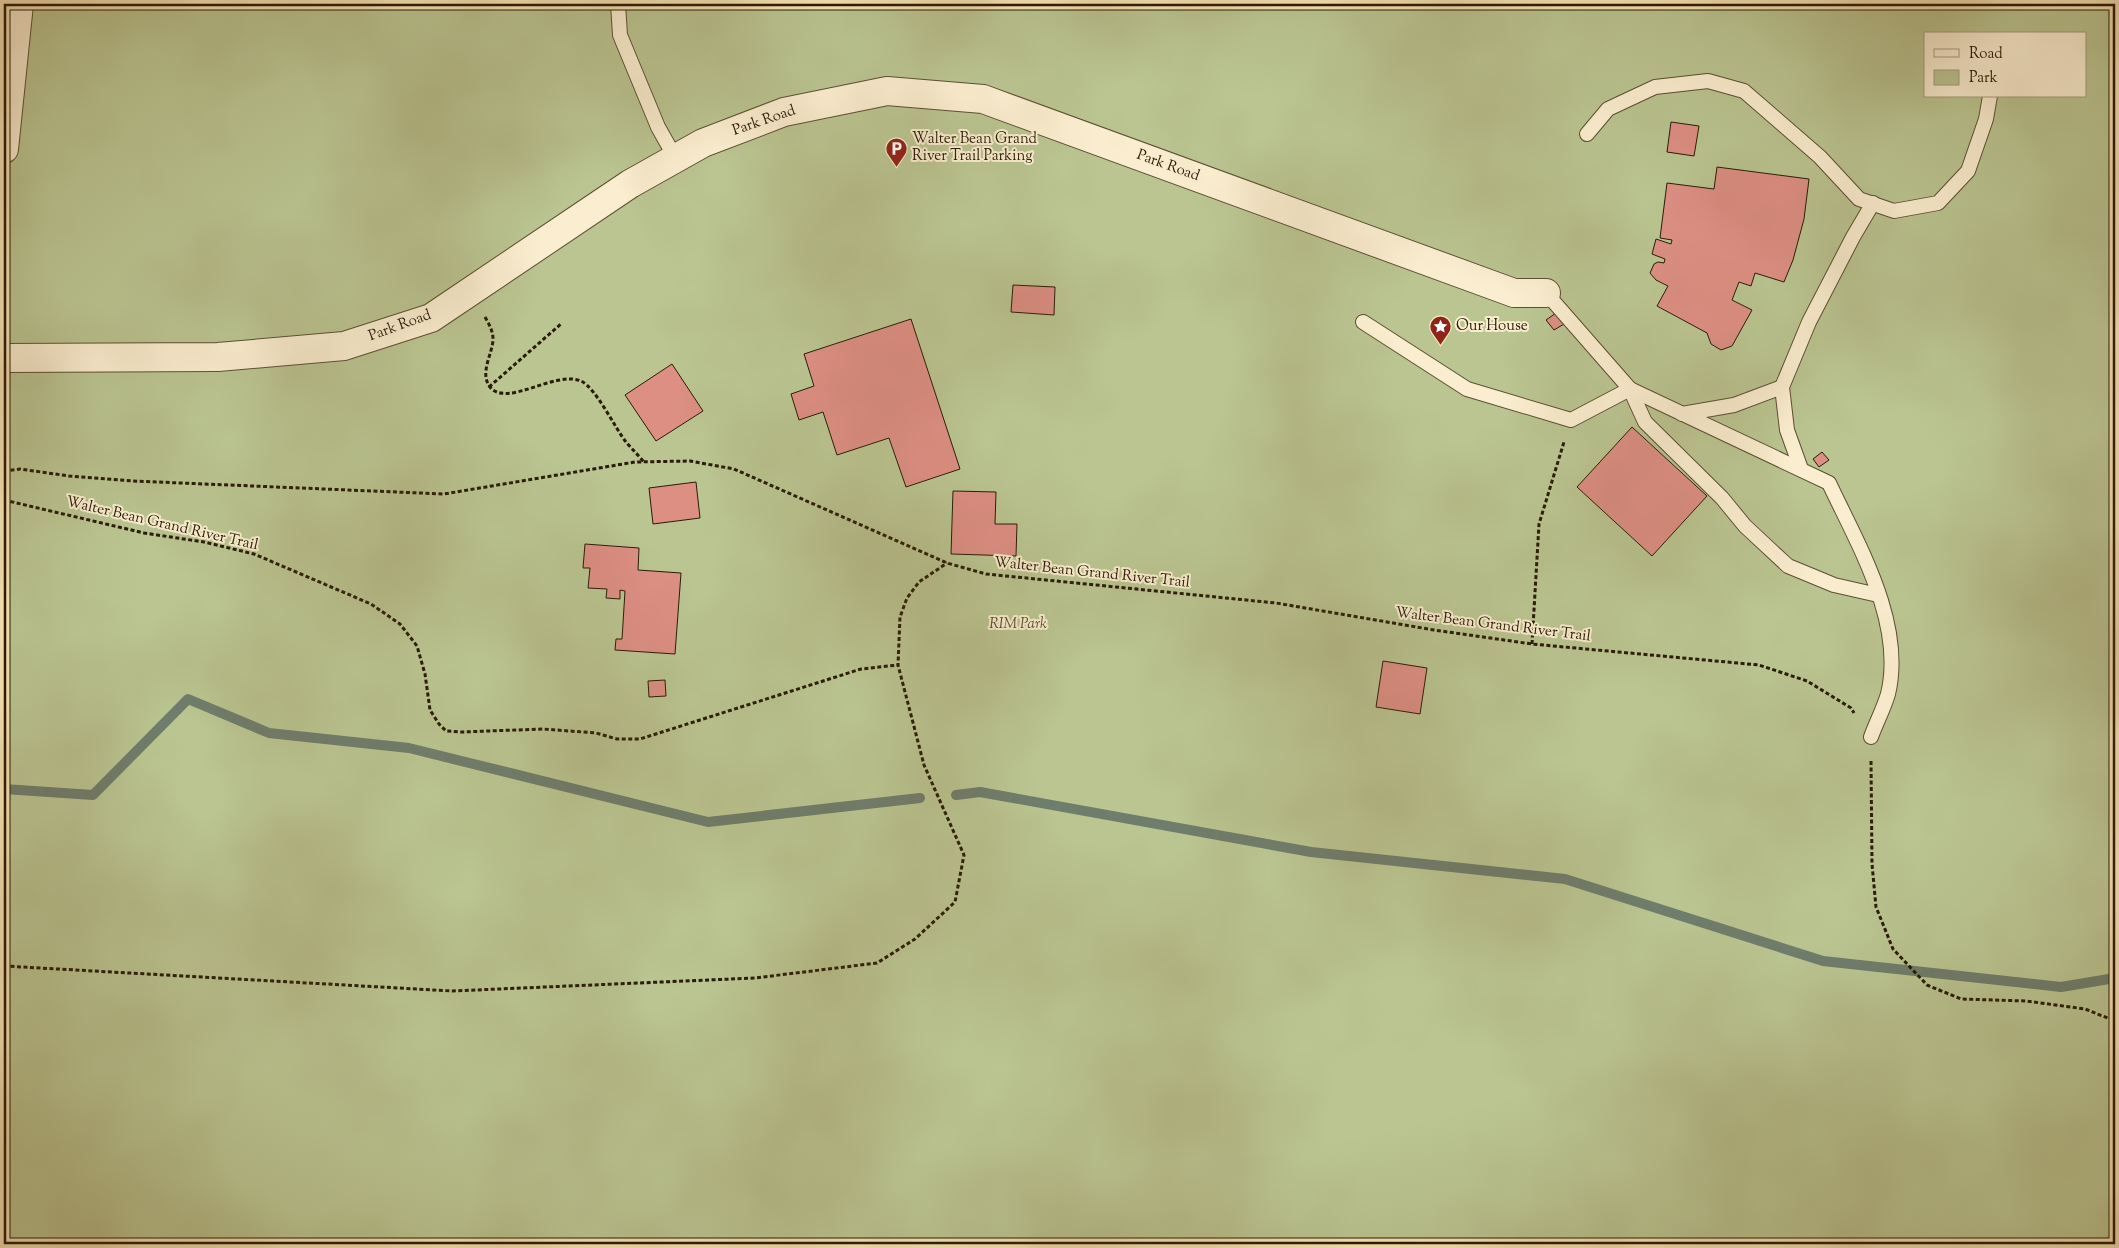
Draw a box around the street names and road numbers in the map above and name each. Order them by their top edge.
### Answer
street label: Park Road [730,100,799,142]
street label: Park Road [1134,145,1203,187]
street label: Park Road [366,305,435,347]
street label: Walter Bean Grand River Trail [64,492,260,556]
street label: Walter Bean Grand River Trail [993,552,1191,594]
street label: Walter Bean Grand River Trail [1394,603,1592,647]

